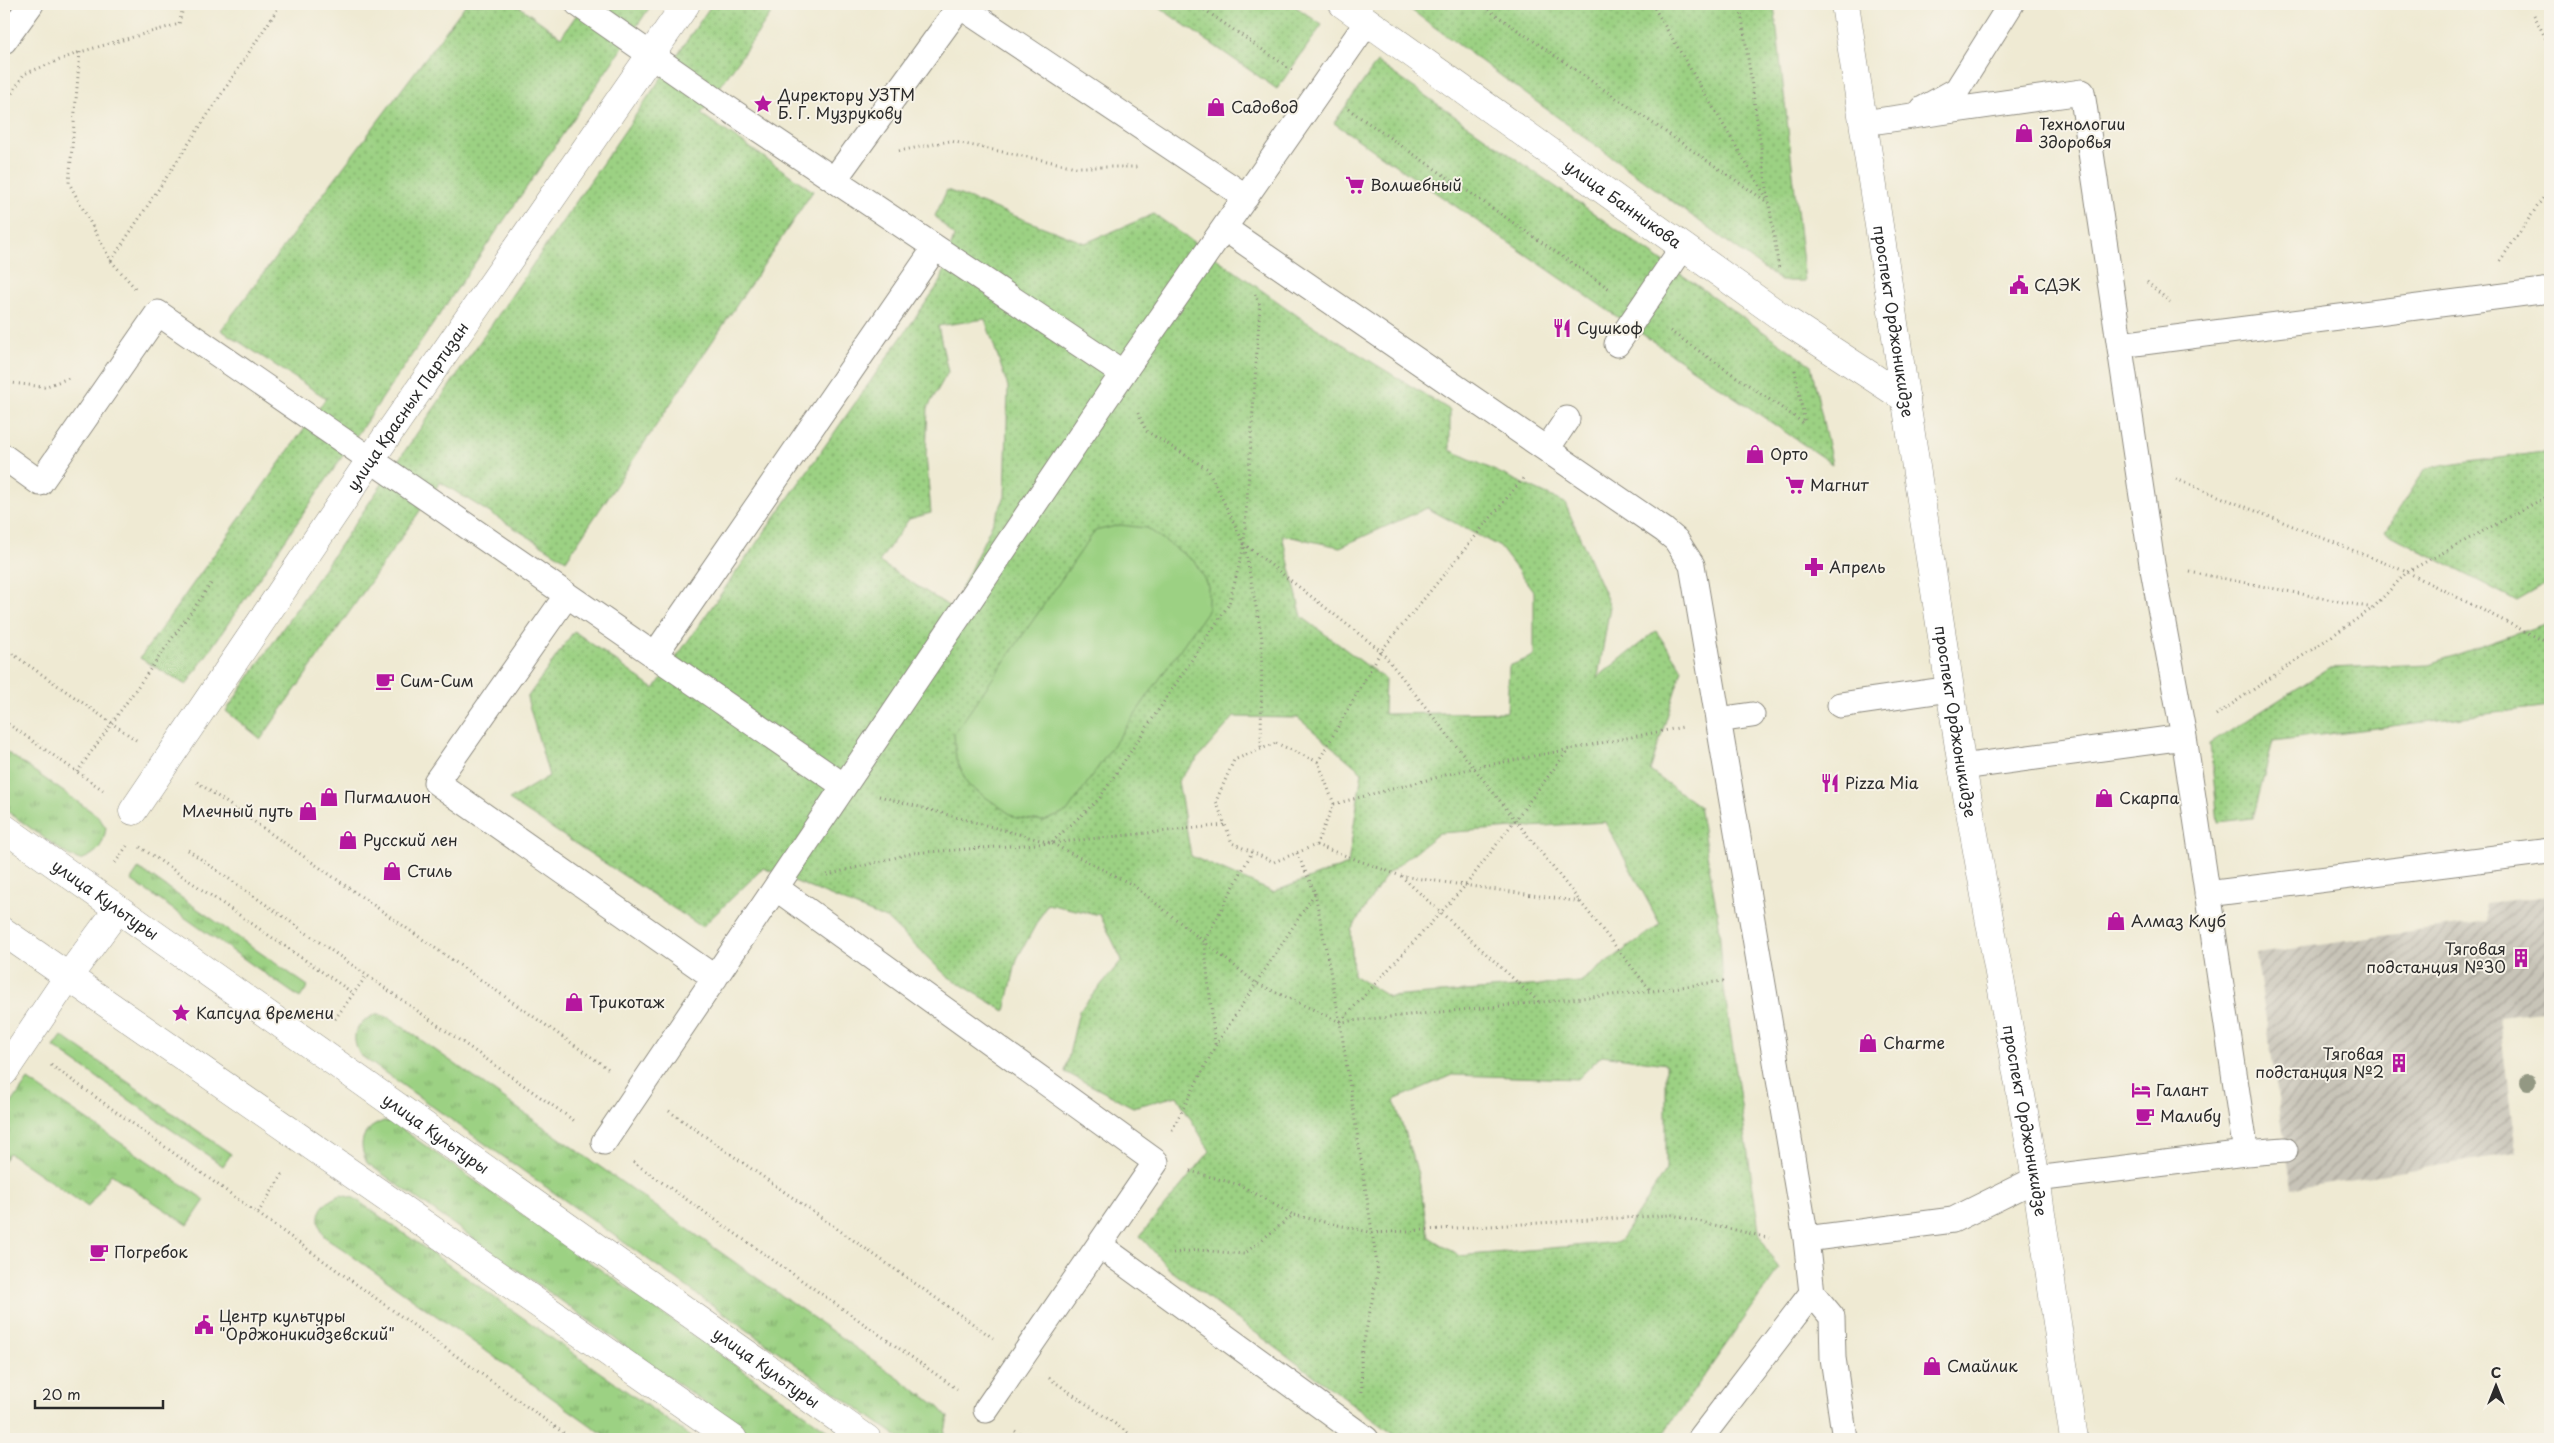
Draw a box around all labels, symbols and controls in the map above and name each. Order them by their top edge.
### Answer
place label: Директору УЗТМ Б. Г. Музрукову [777,82,915,124]
place icon: Директору УЗТМ Б. Г. Музрукову [752,93,774,115]
place label: Садовод [1231,94,1298,118]
shop icon: Садовод [1205,96,1227,118]
place label: Технологии Здоровья [2038,111,2125,153]
shop icon: Технологии Здоровья [2013,122,2035,144]
street label: улица Банникова [1560,153,1687,253]
place label: Волшебный [1370,172,1462,196]
supermarket icon: Волшебный [1344,174,1366,196]
street label: проспект Орджоникидзе [1868,223,1921,419]
place label: СДЭК [2034,272,2081,296]
public building icon: СДЭК [2008,274,2030,296]
place label: Сушкоф [1577,315,1643,339]
street label: улица Красных Партизан [340,317,474,495]
restaurant icon: Сушкоф [1551,317,1573,339]
place label: Орто [1770,441,1808,465]
shop icon: Орто [1744,443,1766,465]
place label: Магнит [1810,472,1870,496]
supermarket icon: Магнит [1784,474,1806,496]
place label: Апрель [1829,554,1885,578]
pharmacy icon: Апрель [1803,556,1825,578]
street label: проспект Орджоникидзе [1929,624,1984,820]
place label: Сим-Сим [400,668,474,692]
cafe icon: Сим-Сим [374,670,396,692]
place label: Pizza Mia [1845,770,1919,794]
restaurant icon: Pizza Mia [1819,772,1841,794]
place label: Пигмалион [344,784,431,808]
place label: Скарпа [2119,785,2179,809]
shop icon: Пигмалион [318,786,340,808]
shop icon: Скарпа [2093,787,2115,809]
place label: Млечный путь [182,798,293,822]
shop icon: Млечный путь [297,800,319,822]
place label: Русский лен [363,827,458,851]
shop icon: Русский лен [337,829,359,851]
street label: улица Культуры [48,853,164,945]
place label: Стиль [407,858,452,882]
shop icon: Стиль [381,860,403,882]
place label: Алмаз Клуб [2131,908,2226,932]
shop icon: Алмаз Клуб [2105,910,2127,932]
place label: Тяговая подстанция №30 [2366,936,2506,978]
building icon: Тяговая подстанция №30 [2510,947,2532,969]
place label: Трикотаж [589,989,665,1013]
shop icon: Трикотаж [563,991,585,1013]
place label: Капсула времени [196,1000,334,1024]
place icon: Капсула времени [170,1002,192,1024]
street label: проспект Орджоникидзе [1997,1023,2054,1218]
place label: Charme [1883,1030,1945,1054]
shop icon: Charme [1857,1032,1879,1054]
place label: Тяговая подстанция №2 [2255,1041,2384,1083]
building icon: Тяговая подстанция №2 [2388,1052,2410,1074]
place label: Галант [2156,1077,2209,1101]
hotel icon: Галант [2130,1079,2152,1101]
street label: улица Культуры [378,1087,495,1179]
place label: Малибу [2160,1103,2221,1127]
cafe icon: Малибу [2134,1105,2156,1127]
place label: Погребок [114,1239,188,1263]
cafe icon: Погребок [88,1241,110,1263]
place label: Центр культуры "Орджоникидзевский" [219,1303,395,1345]
public building icon: Центр культуры "Орджоникидзевский" [193,1314,215,1336]
street label: улица Культуры [709,1321,825,1413]
place label: Смайлик [1947,1353,2018,1377]
shop icon: Смайлик [1921,1355,1943,1377]
north arrow [2472,1360,2522,1410]
text: С [2491,1362,2501,1383]
scale bar [35,1378,162,1410]
text: 20 m [42,1382,81,1405]

